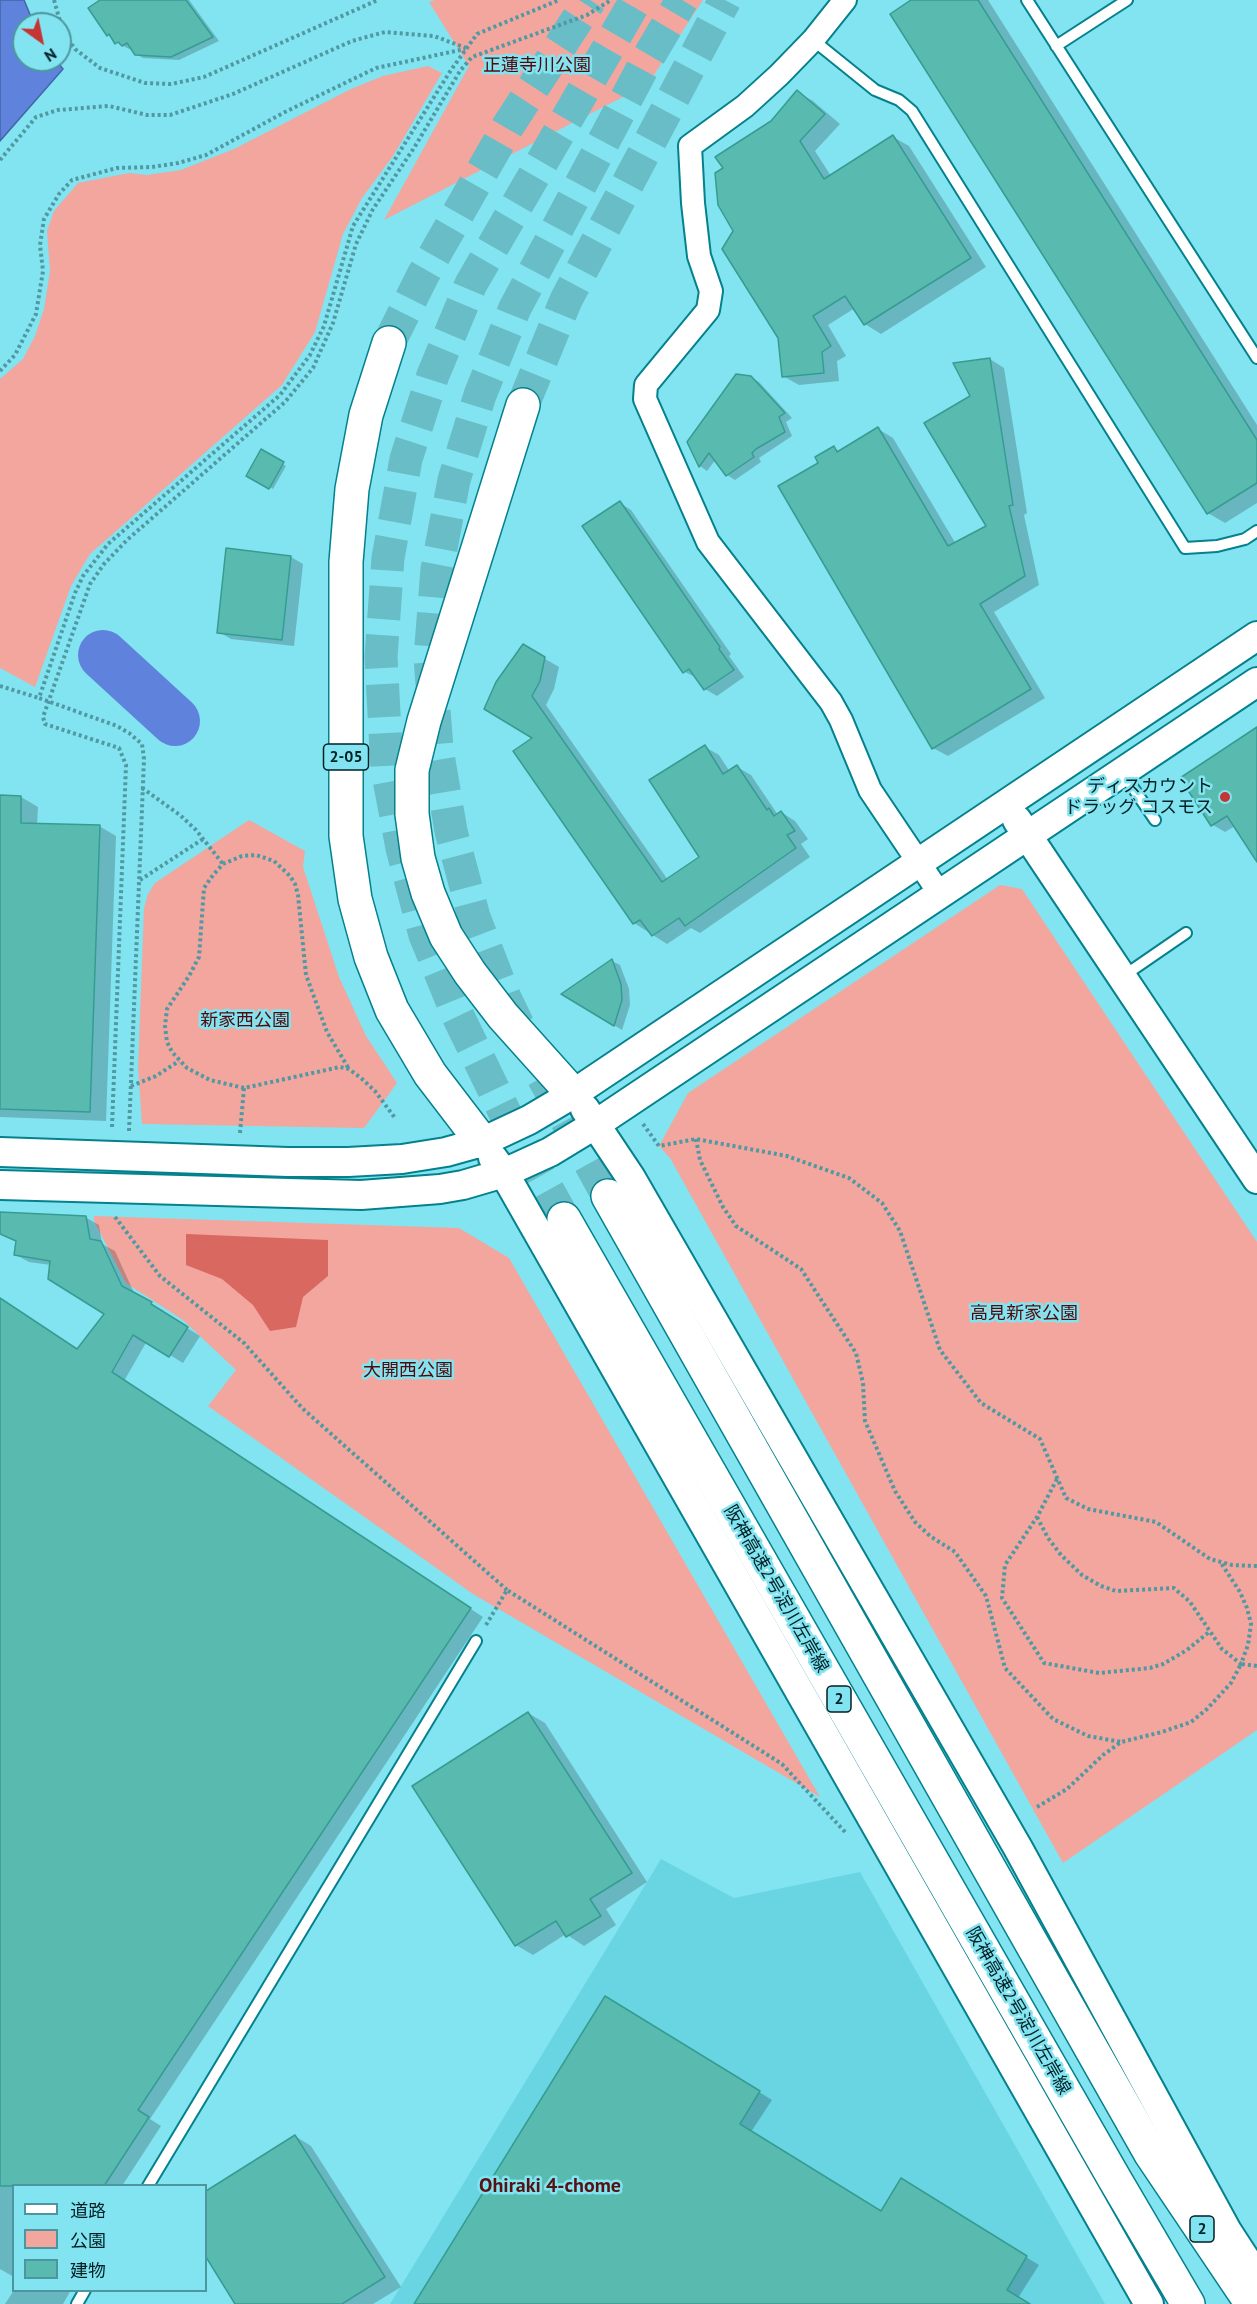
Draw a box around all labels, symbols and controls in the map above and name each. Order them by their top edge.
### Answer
north arrow [12,12,72,72]
text: N [41,44,61,67]
park label: 正蓮寺川公園 [483,55,591,77]
road number: 2-05 [324,744,368,770]
place label: ディスカウント ドラッグ コスモス [1064,776,1213,818]
marker: ディスカウント ドラッグ コスモス [1218,790,1232,804]
park label: 新家西公園 [200,1010,290,1032]
park label: 高見新家公園 [970,1303,1078,1325]
park label: 大開西公園 [363,1360,453,1382]
street label: 阪神高速2号淀川左岸線 [719,1501,833,1677]
road number: 2 [827,1686,851,1712]
street label: 阪神高速2号淀川左岸線 [961,1923,1075,2099]
district label: Ohiraki 4-chome [479,2174,621,2198]
legend [12,2184,207,2292]
text: 道路 [70,2199,106,2222]
road number: 2 [1190,2216,1214,2242]
text: 公園 [70,2229,106,2252]
text: 建物 [70,2259,106,2282]

